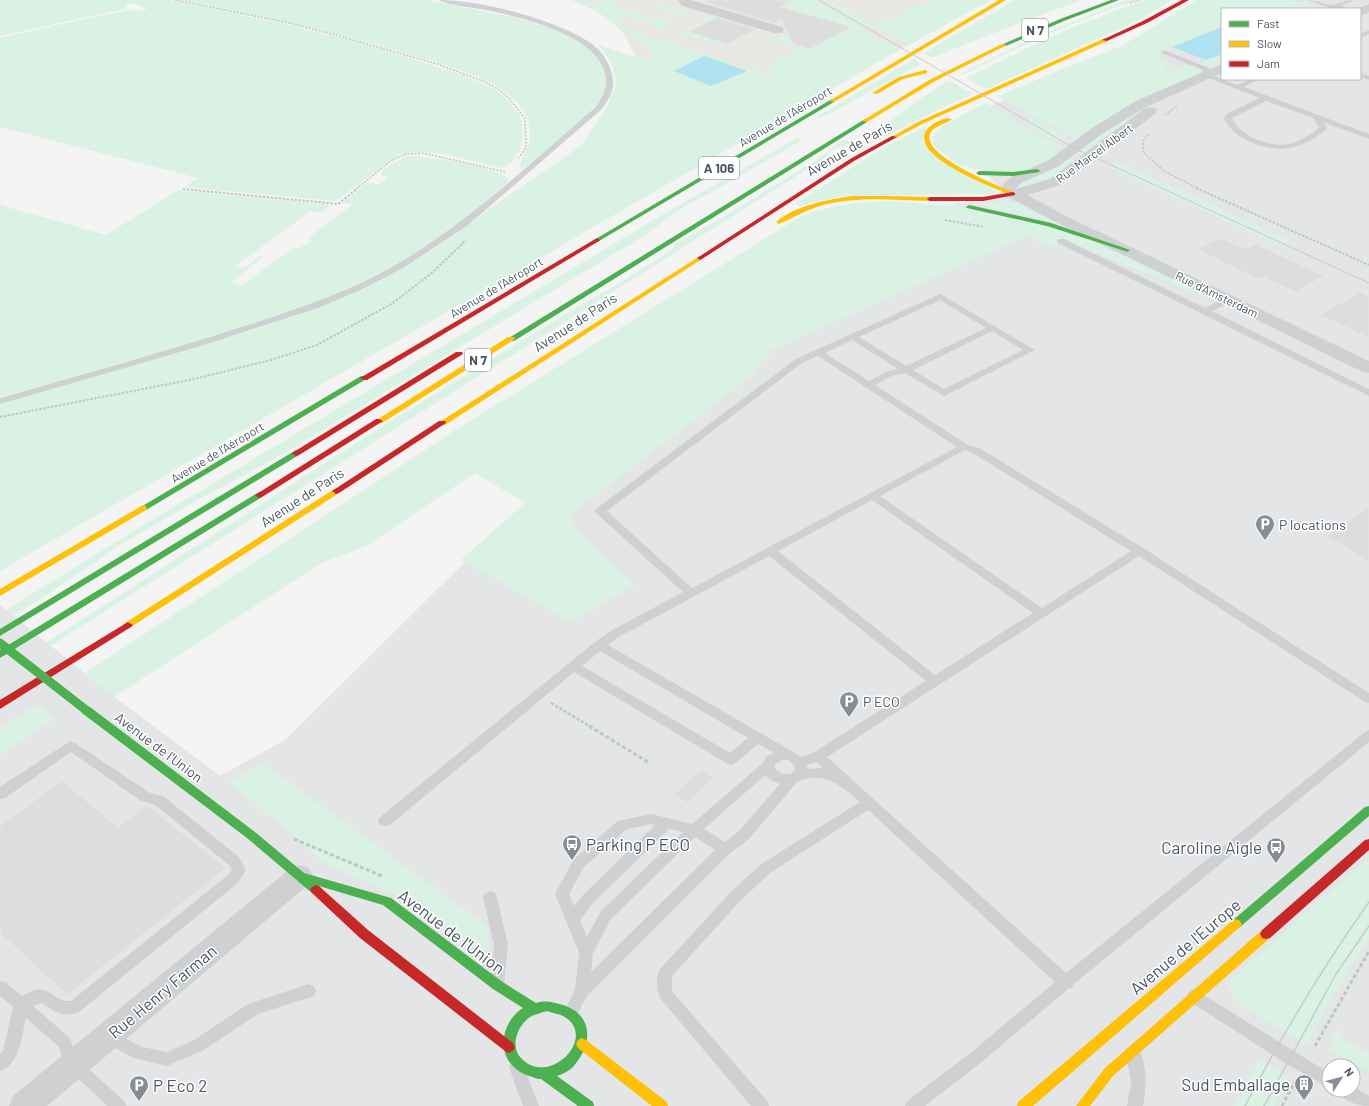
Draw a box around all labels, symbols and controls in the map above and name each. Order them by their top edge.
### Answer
legend [1221,8,1361,80]
text: Fast [1257,16,1280,30]
road number: N 7 [1022,19,1048,41]
text: Slow [1257,36,1282,50]
text: Jam [1257,56,1280,70]
street label: Avenue de l'Aéroport [736,83,834,149]
street label: Avenue de Paris [803,117,895,179]
street label: Rue Marcel Albert [1053,121,1135,185]
road number: A 106 [699,157,739,179]
street label: Avenue de l'Aéroport [447,254,545,320]
street label: Rue d'Amsterdam [1173,268,1261,320]
street label: Avenue de Paris [530,289,620,355]
road number: N 7 [465,349,491,371]
street label: Avenue de l'Aéroport [168,419,266,485]
street label: Avenue de Paris [257,464,347,530]
parking icon: P locations [1254,513,1276,541]
place label: P locations [1279,516,1346,533]
parking icon: P ECO [838,690,860,718]
place label: P ECO [863,693,900,710]
street label: Avenue de l'Union [112,708,206,786]
bus stop icon: Parking P ECO [561,833,583,861]
place label: Parking P ECO [586,834,690,854]
bus stop icon: Caroline Aigle [1265,836,1287,864]
place label: Caroline Aigle [1161,837,1262,857]
street label: Avenue de l'Union [395,884,509,978]
street label: Avenue de l'Europe [1126,894,1244,998]
street label: Rue Henry Farman [104,940,220,1042]
north arrow [1321,1058,1361,1098]
text: N [1342,1065,1357,1079]
building icon: Sud Emballage [1293,1073,1315,1101]
parking icon: P Eco 2 [128,1074,150,1102]
place label: Sud Emballage [1181,1074,1290,1094]
place label: P Eco 2 [153,1075,207,1095]

